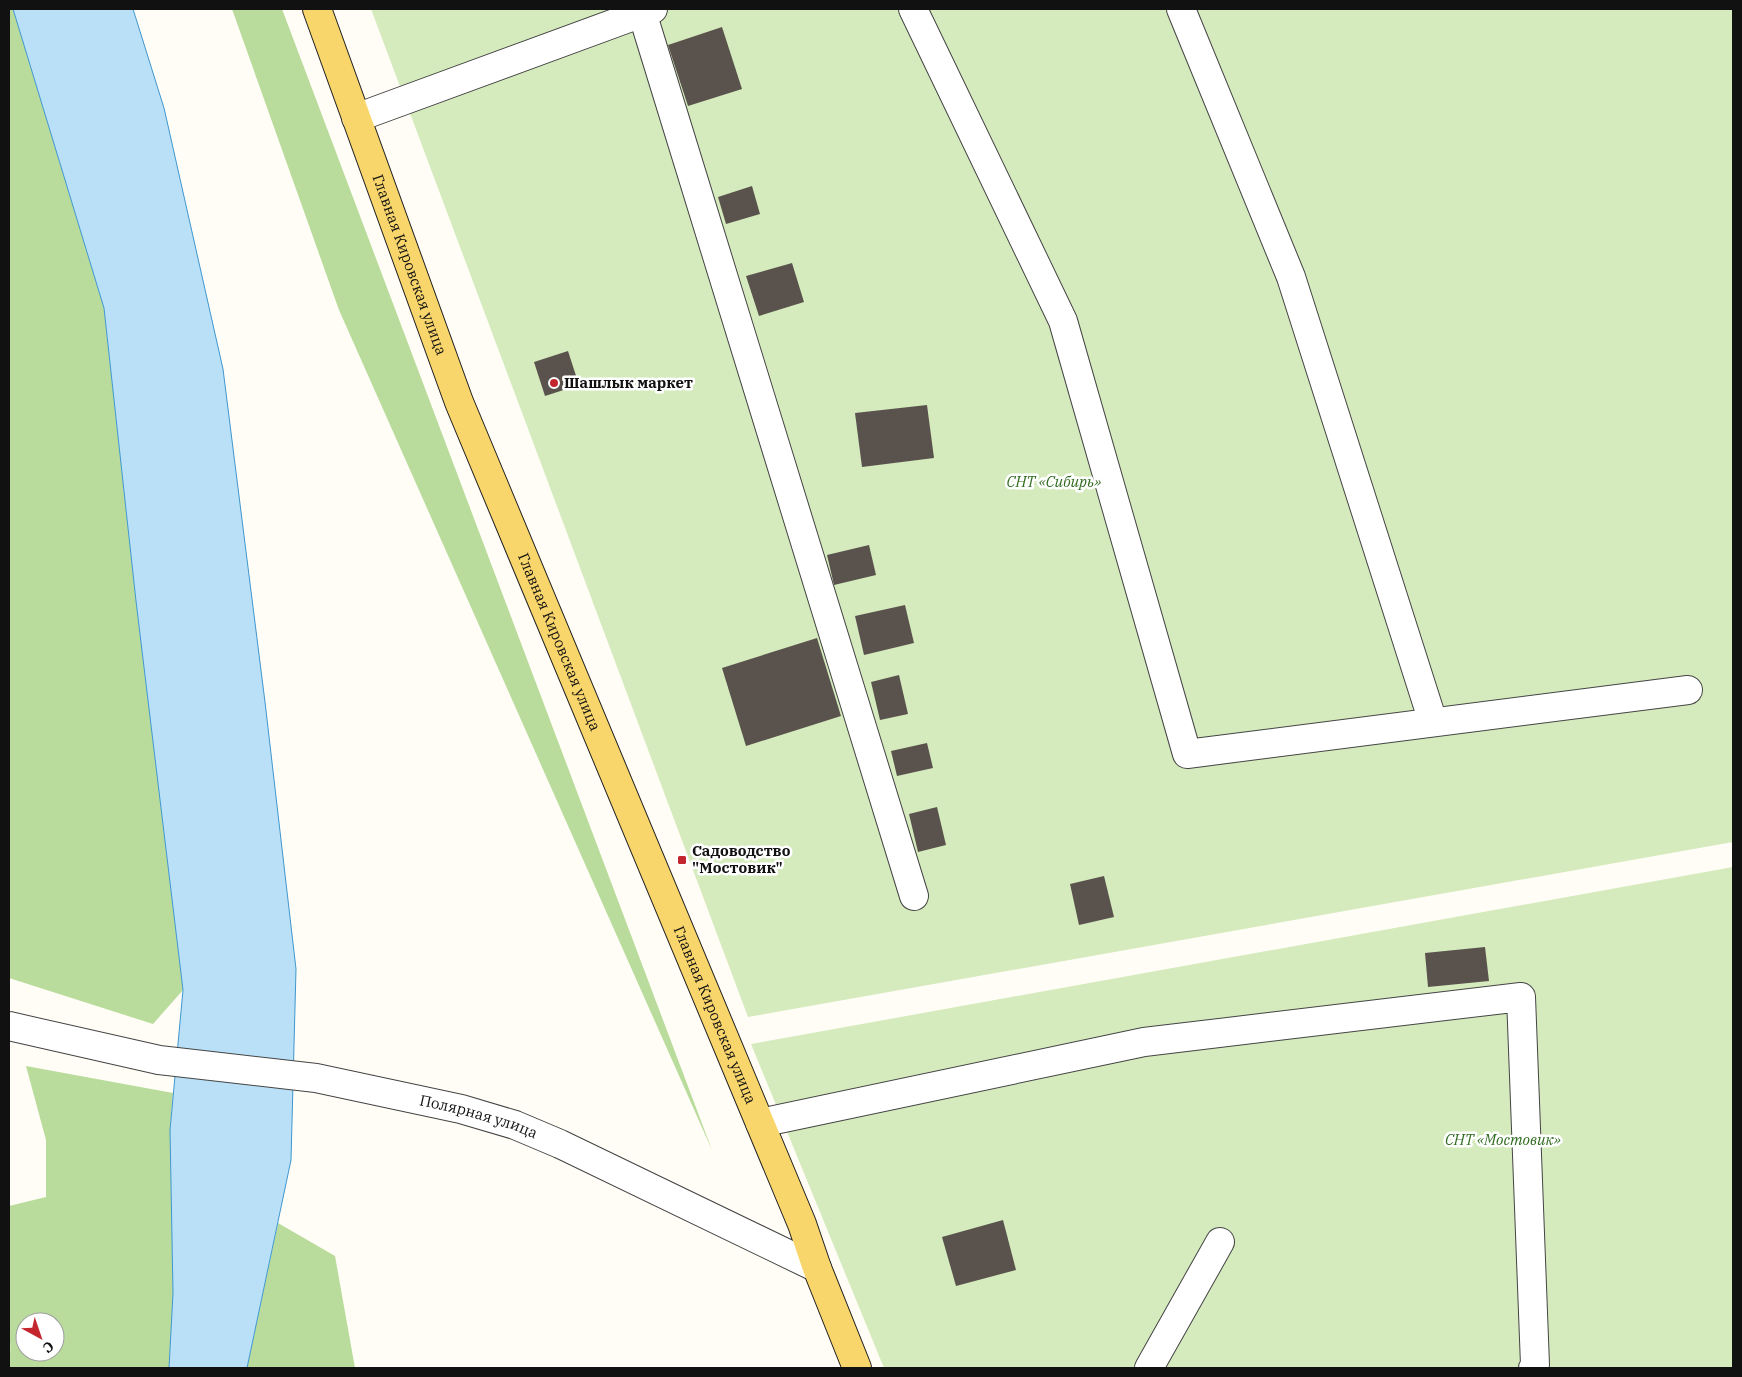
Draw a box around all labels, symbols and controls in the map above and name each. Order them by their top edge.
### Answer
street label: Главная Кировская улица [369,172,451,358]
place label: Шашлык маркет [564,373,693,392]
marker: Шашлык маркет [548,377,560,389]
park label: СНТ «Сибирь» [1007,472,1101,491]
street label: Главная Кировская улица [514,550,605,734]
place label: Садоводство "Мостовик" [692,841,791,877]
marker: Садоводство "Мостовик" [676,854,688,866]
street label: Главная Кировская улица [670,923,761,1107]
street label: Полярная улица [418,1090,541,1142]
park label: СНТ «Мостовик» [1445,1130,1561,1149]
north arrow [15,1312,65,1362]
text: С [39,1337,58,1357]

